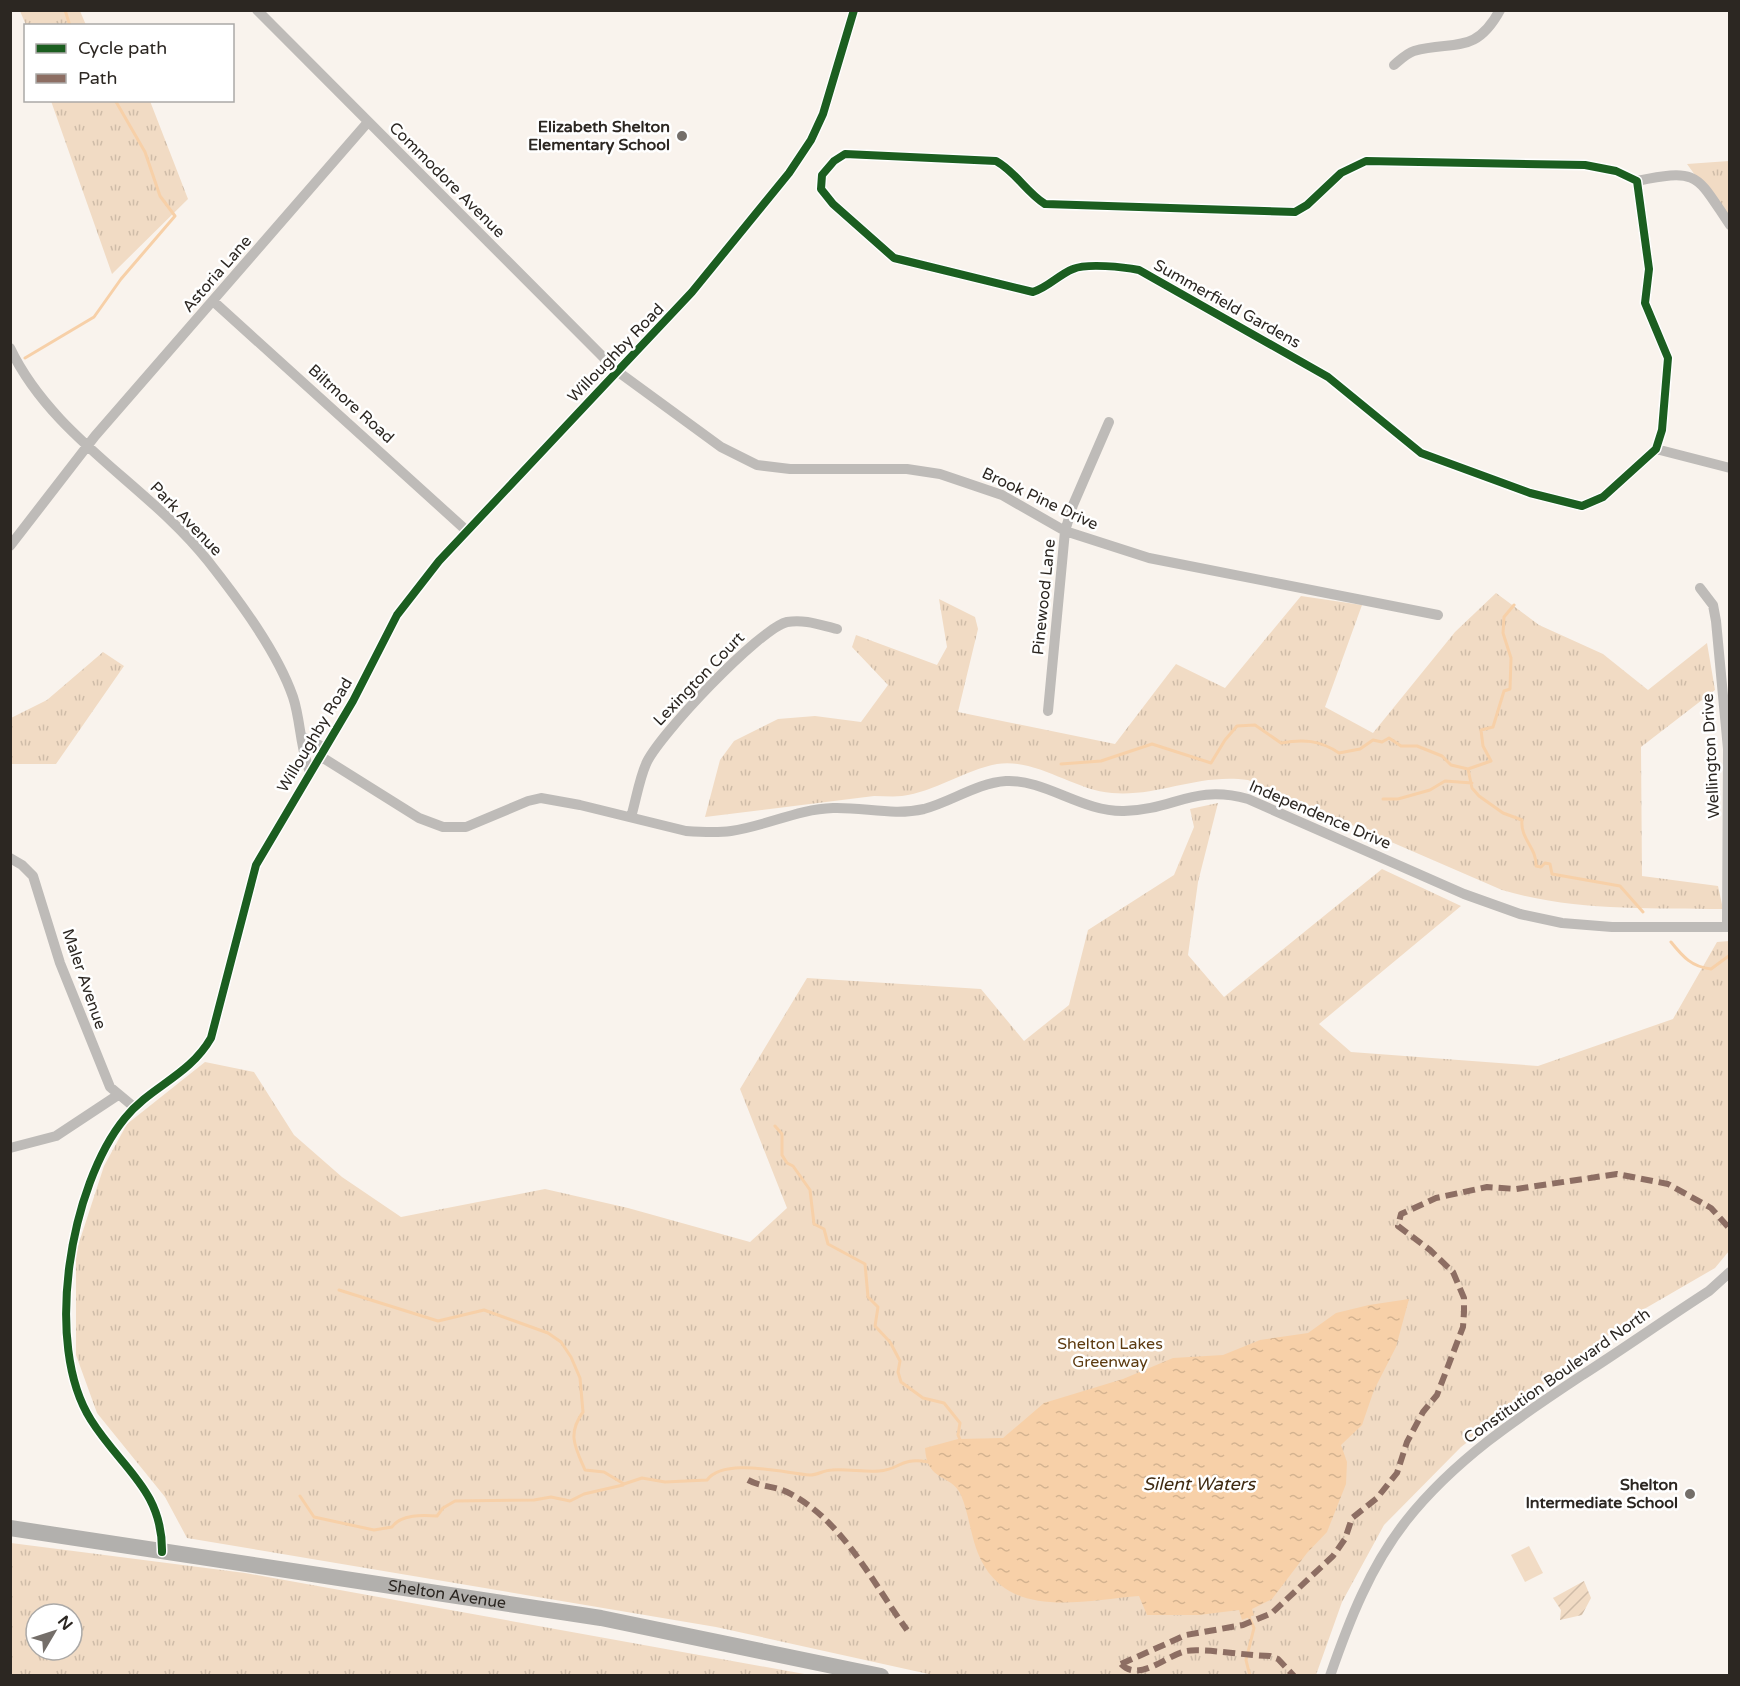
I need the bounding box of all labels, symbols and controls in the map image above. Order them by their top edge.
legend [24,24,234,102]
text: Cycle path [78,37,167,59]
text: Path [78,67,117,89]
place label: Elizabeth Shelton Elementary School [528,117,670,155]
street label: Commodore Avenue [385,118,509,242]
marker: Elizabeth Shelton Elementary School [675,129,689,143]
street label: Astoria Lane [178,231,256,317]
street label: Summerfield Gardens [1150,255,1304,353]
street label: Willoughby Road [564,299,668,407]
street label: Biltmore Road [304,360,398,448]
street label: Brook Pine Drive [979,463,1101,535]
street label: Park Avenue [146,478,226,560]
street label: Pinewood Lane [1028,538,1060,656]
street label: Lexington Court [649,628,749,730]
street label: Willoughby Road [273,674,357,796]
street label: Wellington Drive [1698,693,1724,819]
street label: Independence Drive [1246,776,1394,854]
street label: Maler Avenue [57,926,111,1032]
street label: Constitution Boulevard North [1460,1304,1654,1448]
park label: Shelton Lakes Greenway [1057,1334,1163,1372]
water label: Silent Waters [1143,1473,1256,1495]
place label: Shelton Intermediate School [1525,1475,1678,1513]
marker: Shelton Intermediate School [1683,1487,1697,1501]
street label: Shelton Avenue [386,1576,508,1613]
north arrow [24,1602,84,1662]
text: N [53,1612,77,1634]

